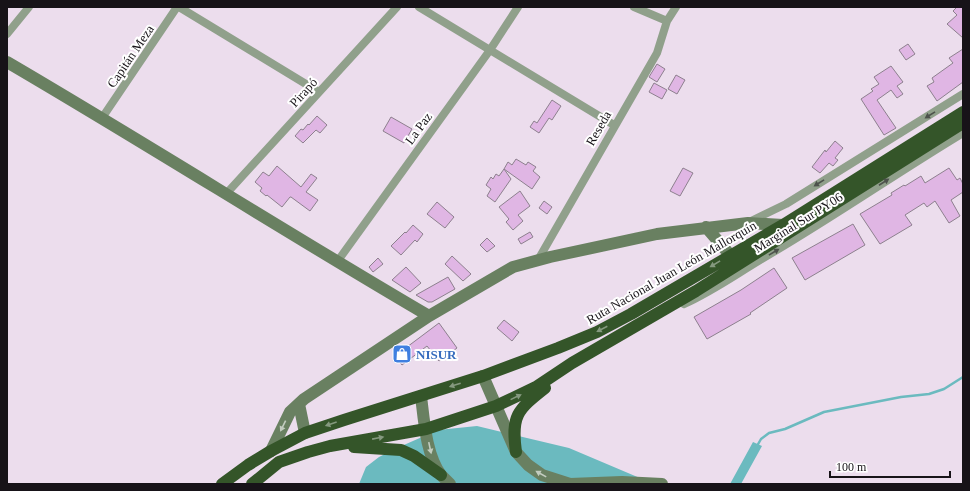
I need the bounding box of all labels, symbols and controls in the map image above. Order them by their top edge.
street label: Capitán Meza [104,22,157,91]
street label: Pirapó [286,75,320,110]
street label: Reseda [583,108,614,148]
street label: La Paz [402,109,435,147]
one-way arrow [925,111,935,119]
one-way arrow [879,178,889,186]
one-way arrow [813,180,825,187]
street label: Marginal Sur PY06 [751,189,846,256]
street label: Ruta Nacional Juan León Mallorquín [584,217,759,327]
one-way arrow [768,249,780,256]
one-way arrow [709,261,721,268]
one-way arrow [596,326,608,332]
shop icon: NISUR [391,343,413,365]
place label: NISUR [416,347,457,362]
one-way arrow [448,382,460,388]
one-way arrow [510,393,521,400]
one-way arrow [280,421,287,432]
one-way arrow [324,421,336,427]
one-way arrow [372,435,385,441]
one-way arrow [427,442,433,454]
scale bar [830,453,950,479]
text: 100 m [836,460,867,474]
one-way arrow [535,470,547,477]

